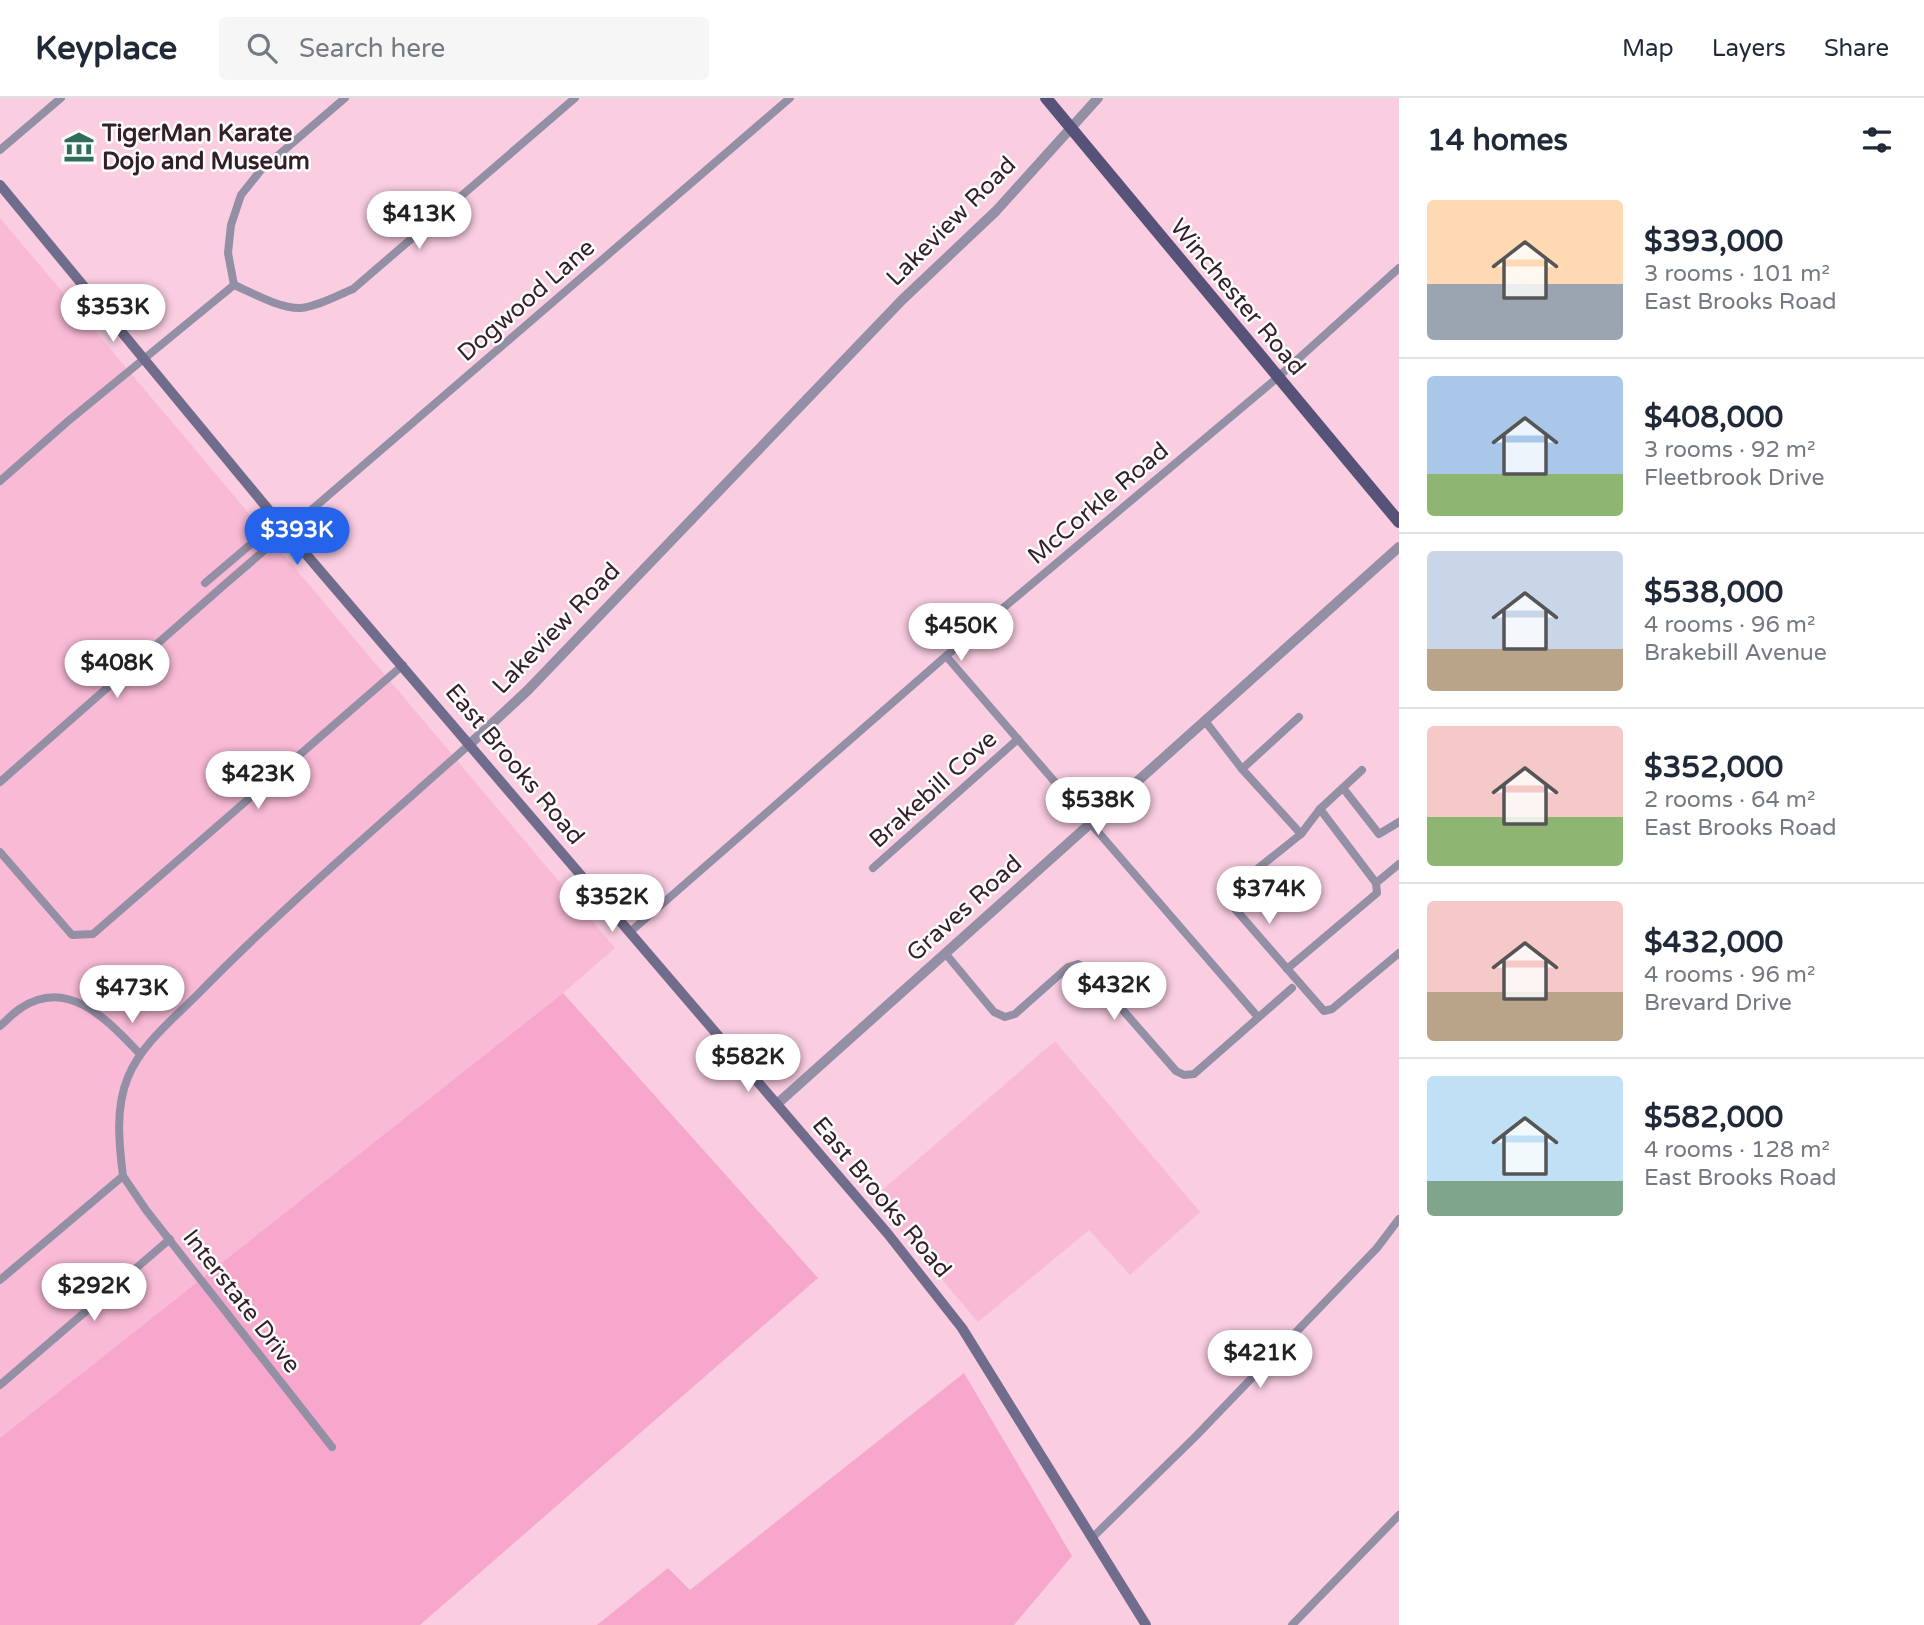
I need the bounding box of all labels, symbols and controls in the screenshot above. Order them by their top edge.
search box [219,17,709,80]
text: Keyplace [35,29,177,68]
icon: search [243,29,281,67]
text: Search here [299,33,445,64]
text: Map [1622,34,1674,63]
text: Layers [1712,34,1786,63]
text: Share [1824,34,1889,63]
place label: TigerMan Karate Dojo and Museum [101,119,310,176]
icon: filters [1858,121,1896,159]
text: 14 homes [1427,122,1568,159]
museum icon: TigerMan Karate Dojo and Museum [62,130,96,164]
street label: Lakeview Road [881,151,1022,292]
pin: $413K [370,192,468,251]
text: $413K [383,200,455,228]
street label: Winchester Road [1164,213,1312,381]
text: $393,000 [1644,223,1783,260]
icon: home [1483,228,1567,312]
street label: Dogwood Lane [452,233,601,368]
text: 3 rooms · 101 m² [1644,260,1830,288]
pin: $353K [64,285,162,344]
text: East Brooks Road [1644,288,1837,316]
text: $353K [77,293,149,321]
text: $408,000 [1644,399,1783,436]
icon: home [1483,404,1567,488]
street label: McCorkle Road [1022,436,1175,571]
text: 3 rooms · 92 m² [1644,436,1815,464]
text: Fleetbrook Drive [1644,464,1824,492]
pin: $393K [248,508,346,567]
text: $393K [261,516,333,544]
street label: Lakeview Road [486,557,626,700]
text: $538,000 [1644,574,1783,611]
icon: home [1483,579,1567,663]
pin: $450K [912,603,1010,663]
text: 4 rooms · 96 m² [1644,611,1815,639]
text: $450K [925,612,997,640]
text: Brakebill Avenue [1644,639,1827,667]
pin: $408K [68,640,166,700]
text: $408K [81,649,153,677]
street label: East Brooks Road [439,678,590,851]
street label: Brakebill Cove [864,724,1003,854]
text: $352,000 [1644,749,1783,786]
pin: $423K [209,752,307,811]
icon: home [1483,754,1567,838]
text: $423K [222,760,294,788]
pin: $538K [1049,778,1147,837]
text: $538K [1062,786,1134,814]
text: 2 rooms · 64 m² [1644,786,1815,814]
text: East Brooks Road [1644,814,1837,842]
street label: Graves Road [901,849,1028,968]
pin: $374K [1220,866,1318,926]
pin: $352K [563,874,661,934]
text: $374K [1233,875,1305,903]
text: $352K [576,883,648,911]
text: $432,000 [1644,924,1783,961]
icon: home [1483,929,1567,1013]
text: 4 rooms · 96 m² [1644,961,1815,989]
pin: $432K [1065,962,1163,1022]
pin: $473K [83,965,181,1025]
text: $432K [1078,971,1150,999]
text: $473K [96,974,168,1002]
text: Brevard Drive [1644,989,1792,1017]
pin: $582K [699,1034,797,1094]
text: $582K [712,1043,784,1071]
text: $582,000 [1644,1099,1783,1136]
icon: home [1483,1104,1567,1188]
street label: East Brooks Road [806,1111,957,1284]
text: 4 rooms · 128 m² [1644,1136,1830,1164]
text: East Brooks Road [1644,1164,1837,1192]
street label: Interstate Drive [176,1224,307,1379]
pin: $292K [45,1264,143,1323]
text: $292K [58,1272,130,1300]
pin: $421K [1211,1330,1309,1390]
text: $421K [1224,1339,1296,1367]

